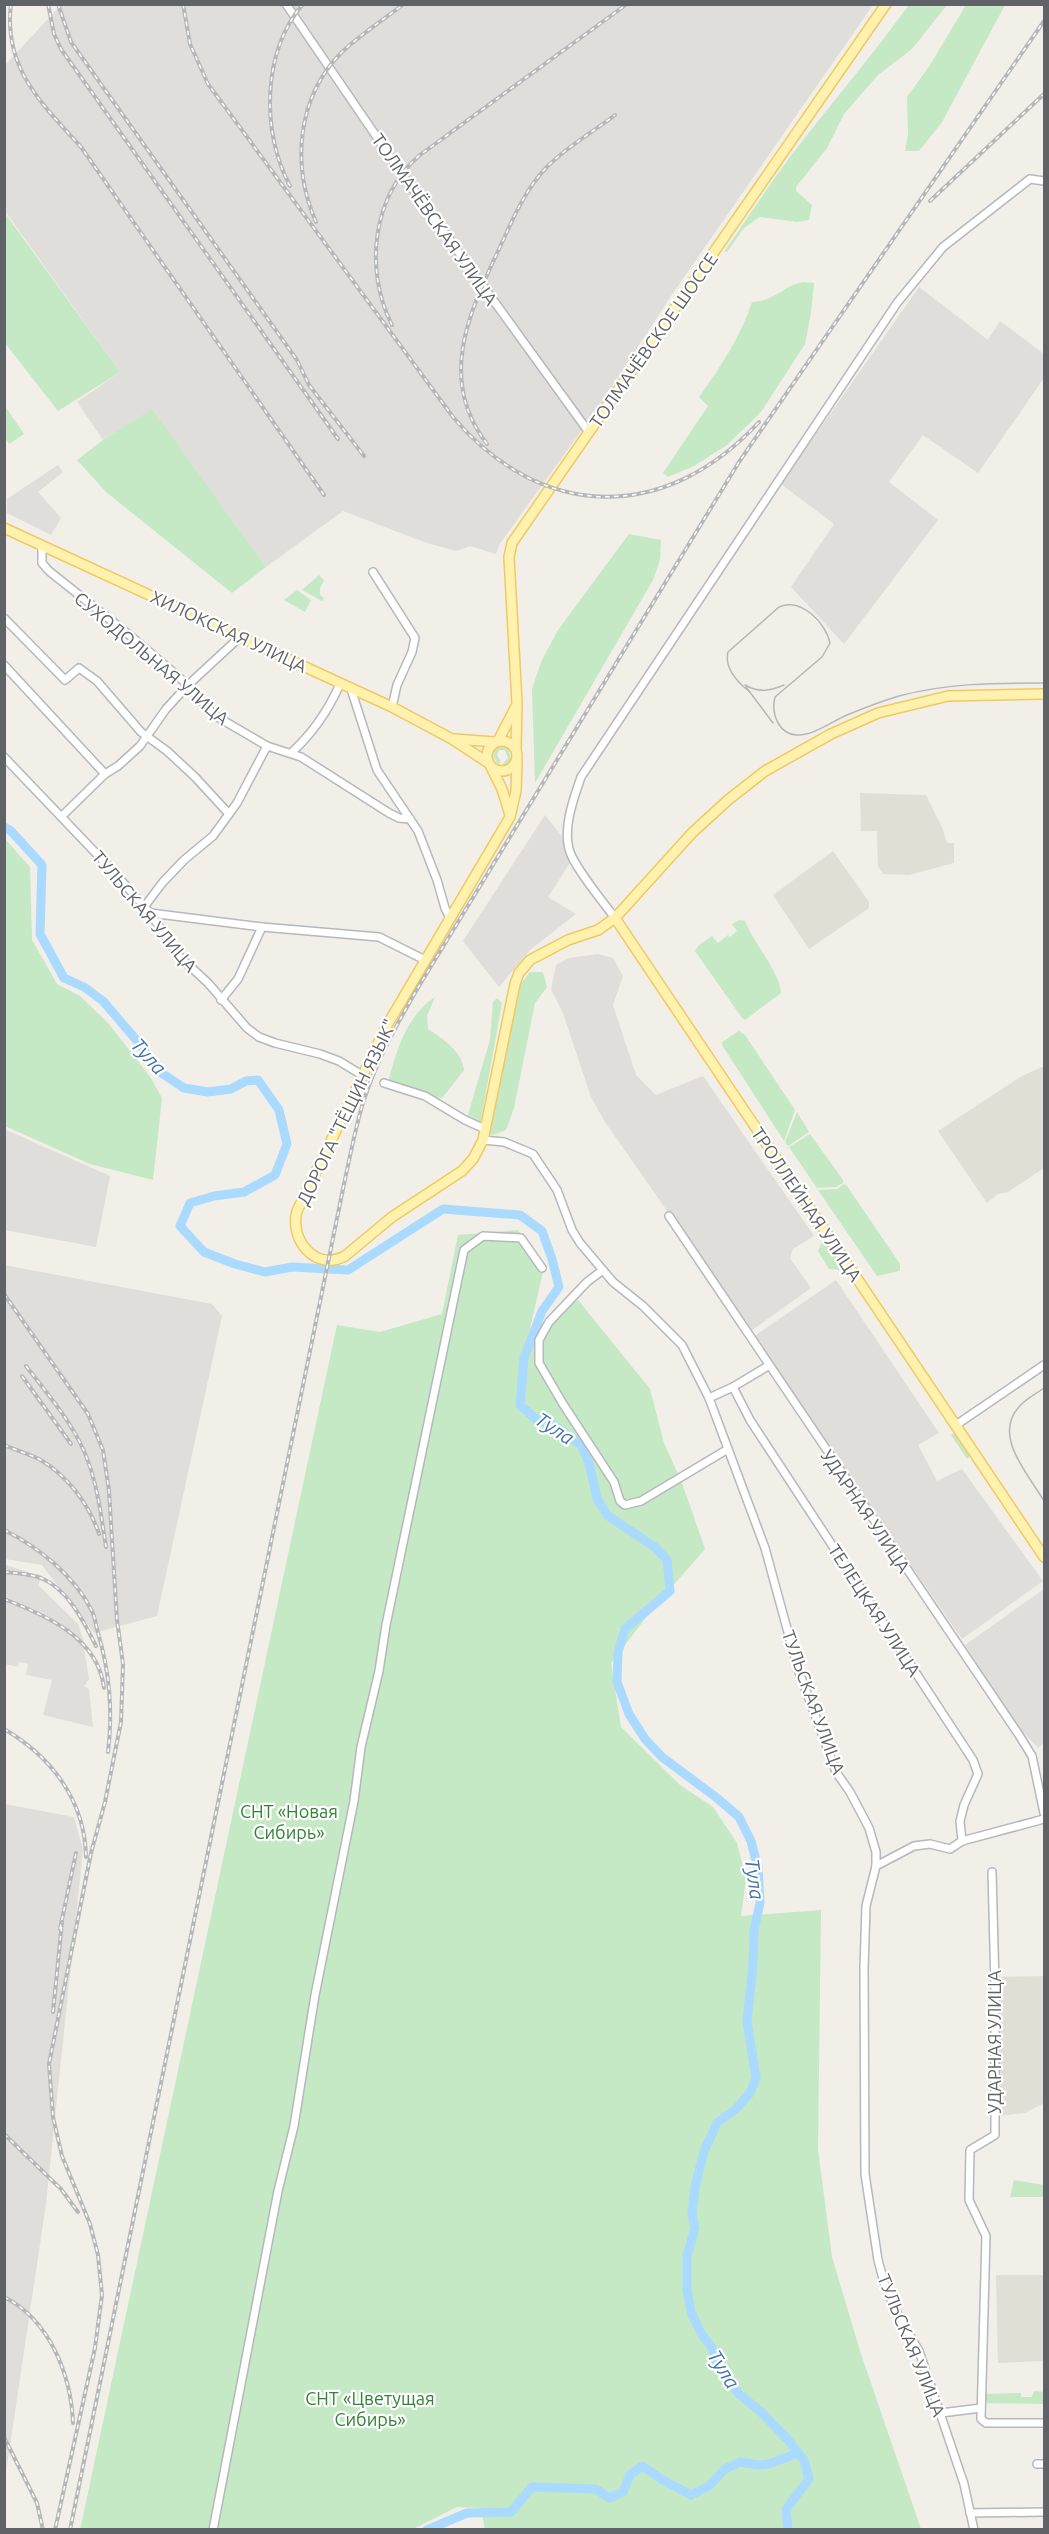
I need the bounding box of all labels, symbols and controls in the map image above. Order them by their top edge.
street label: ТОЛМАЧЁВСКАЯ УЛИЦА [368,130,502,309]
street label: ТОЛМАЧЁВСКОЕ ШОССЕ [585,249,721,431]
street label: ХИЛОКСКАЯ УЛИЦА [148,586,311,676]
street label: СУХОДОЛЬНАЯ УЛИЦА [71,588,233,729]
street label: ТУЛЬСКАЯ УЛИЦА [88,846,202,976]
street label: ДОРОГА "ТЁЩИН ЯЗЫК" [292,1016,400,1208]
water label: Тула [127,1033,171,1079]
street label: ТРОЛЛЕЙНАЯ УЛИЦА [748,1123,866,1285]
water label: Тула [531,1407,579,1449]
street label: УДАРНАЯ УЛИЦА [817,1446,915,1576]
street label: ТЕЛЕЦКАЯ УЛИЦА [825,1540,925,1680]
street label: ТУЛЬСКАЯ УЛИЦА [779,1627,850,1777]
park label: СНТ «Новая Сибирь» [240,1801,338,1842]
water label: Тула [741,1857,769,1901]
street label: УДАРНАЯ УЛИЦА [984,1970,1004,2114]
street label: ТУЛЬСКАЯ УЛИЦА [874,2271,950,2420]
water label: Тула [703,2345,745,2393]
park label: СНТ «Цветущая Сибирь» [305,2388,435,2429]

